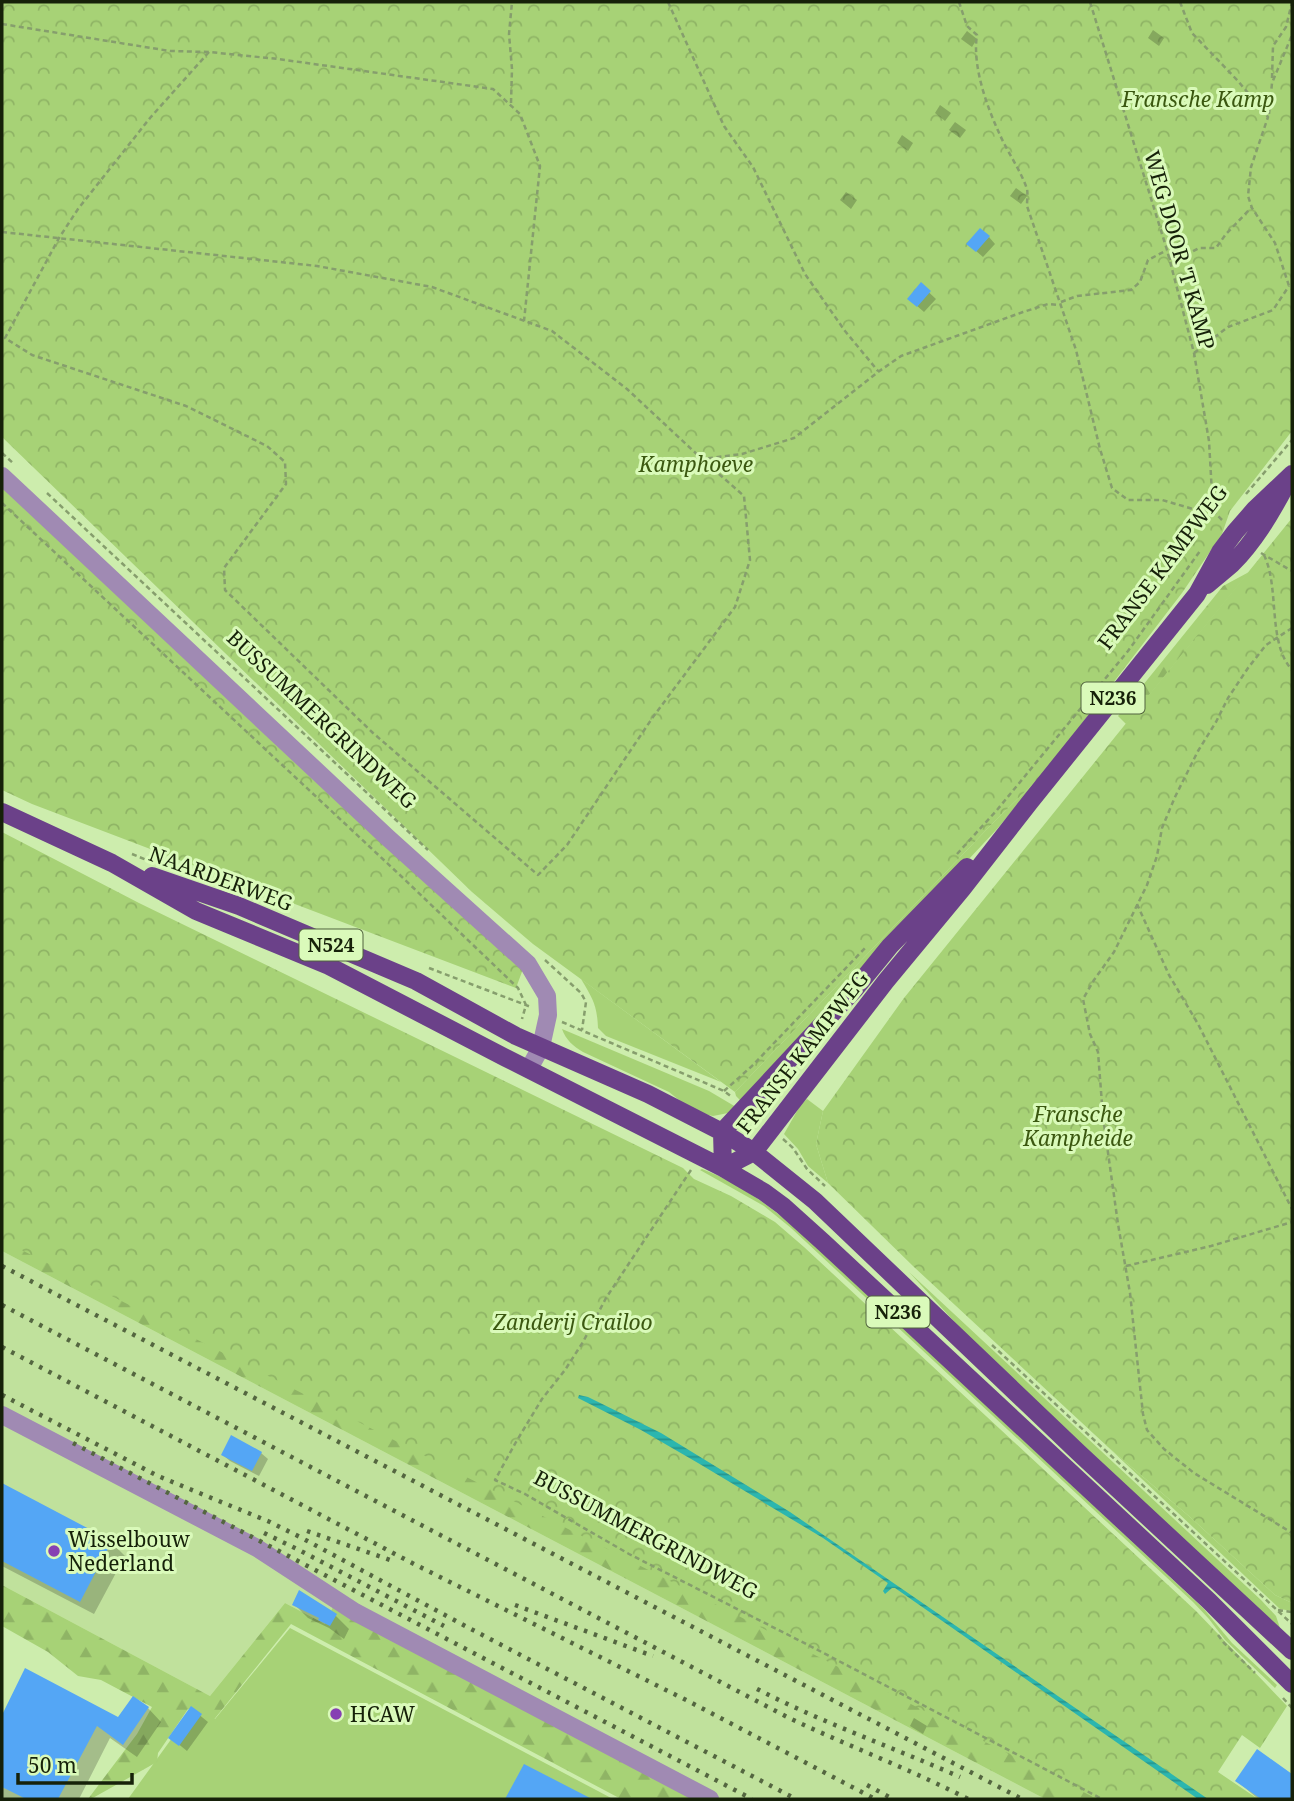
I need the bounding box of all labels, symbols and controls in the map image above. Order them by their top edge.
park label: Fransche Kamp [1121,85,1274,113]
street label: WEG DOOR 'T KAMP [1138,147,1222,353]
park label: Kamphoeve [638,450,753,478]
street label: FRANSE KAMPWEG [1091,479,1233,655]
street label: BUSSUMMERGRINDWEG [221,624,423,814]
road number: N236 [1082,682,1144,713]
street label: NAARDERWEG [145,839,297,917]
road number: N524 [300,930,362,960]
street label: FRANSE KAMPWEG [730,965,874,1139]
park label: Fransche Kampheide [1022,1100,1133,1152]
road number: N236 [866,1296,930,1328]
park label: Zanderij Crailoo [492,1308,653,1336]
street label: BUSSUMMERGRINDWEG [529,1463,763,1605]
place label: Wisselbouw Nederland [68,1525,191,1577]
marker: Wisselbouw Nederland [46,1543,62,1559]
place label: HCAW [350,1700,415,1728]
marker: HCAW [328,1706,344,1722]
scale bar [18,1742,131,1786]
text: 50 m [28,1751,77,1779]

